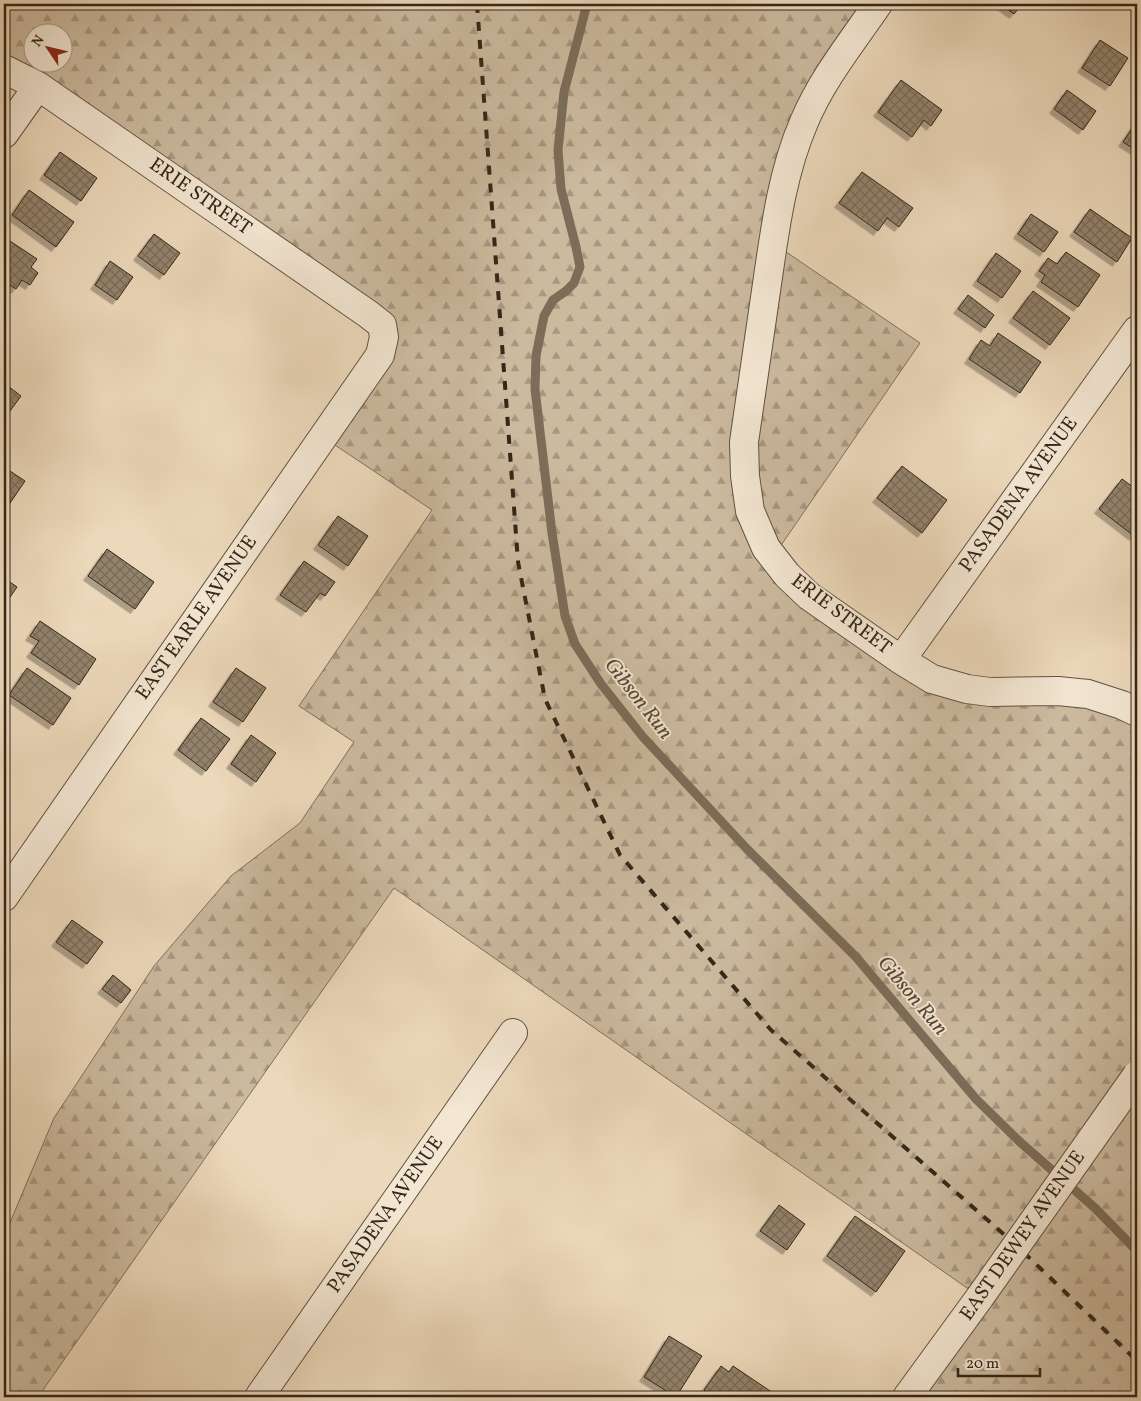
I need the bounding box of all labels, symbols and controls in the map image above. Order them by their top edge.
north arrow [22,22,72,72]
text: N [28,32,49,51]
street label: ERIE STREET [143,151,257,243]
street label: PASADENA AVENUE [953,411,1085,579]
street label: EAST EARLE AVENUE [130,530,264,706]
street label: ERIE STREET [785,568,897,662]
water label: Gibson Run [597,652,679,746]
water label: Gibson Run [870,950,954,1042]
street label: PASADENA AVENUE [321,1131,451,1299]
street label: EAST DEWEY AVENUE [954,1145,1092,1327]
scale bar [958,1346,1041,1378]
text: 20 m [966,1354,999,1375]

